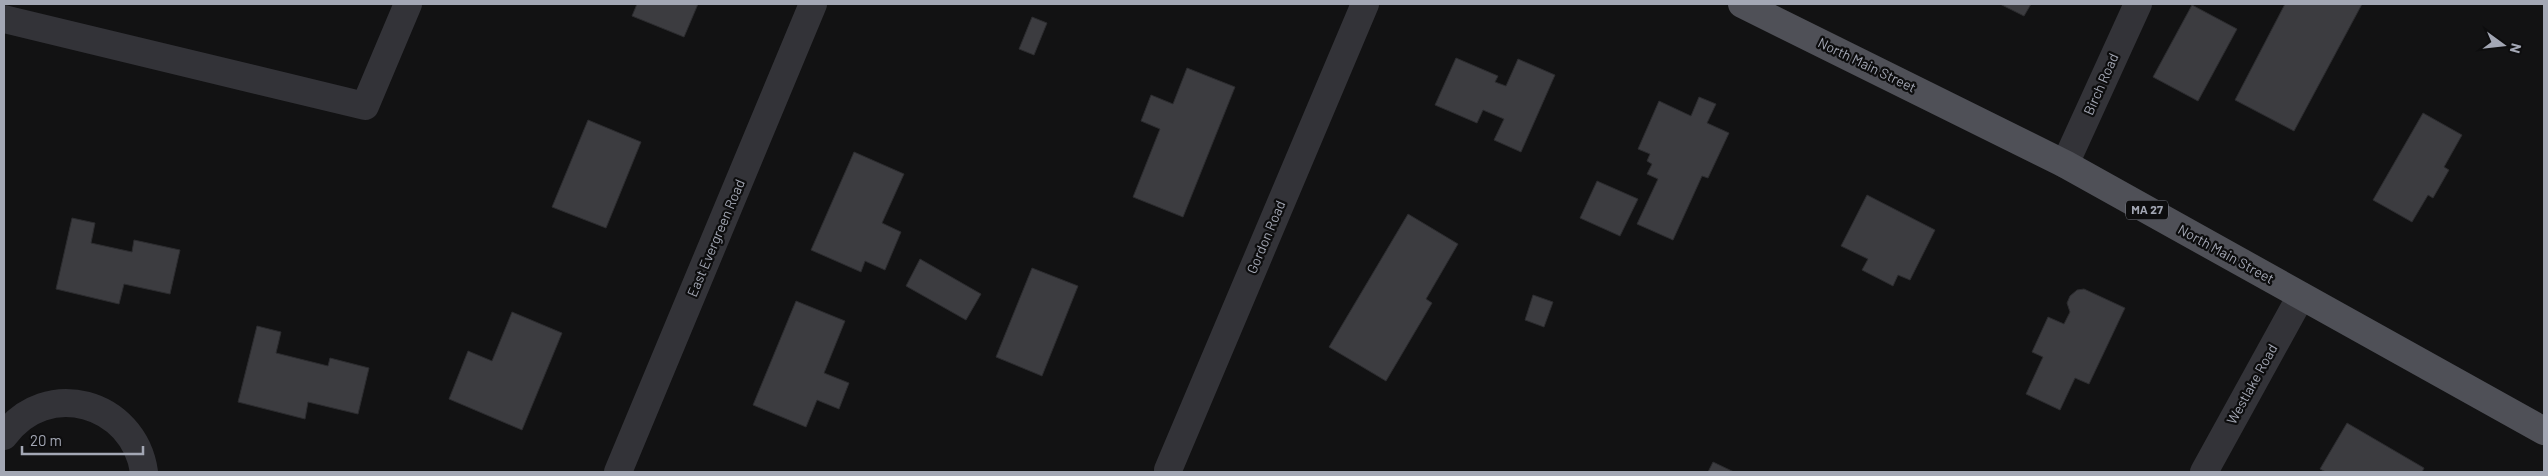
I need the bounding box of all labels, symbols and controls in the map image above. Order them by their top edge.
north arrow [2478,20,2528,70]
street label: North Main Street [1815,33,1919,96]
text: N [2507,42,2525,55]
street label: Birch Road [2079,50,2122,117]
street label: East Evergreen Road [683,176,748,299]
street label: Gordon Road [1243,198,1289,276]
road number: MA 27 [2126,200,2168,220]
street label: North Main Street [2175,220,2277,287]
street label: Westlake Road [2223,341,2281,427]
scale bar [22,424,144,456]
text: 20 m [30,431,62,449]

